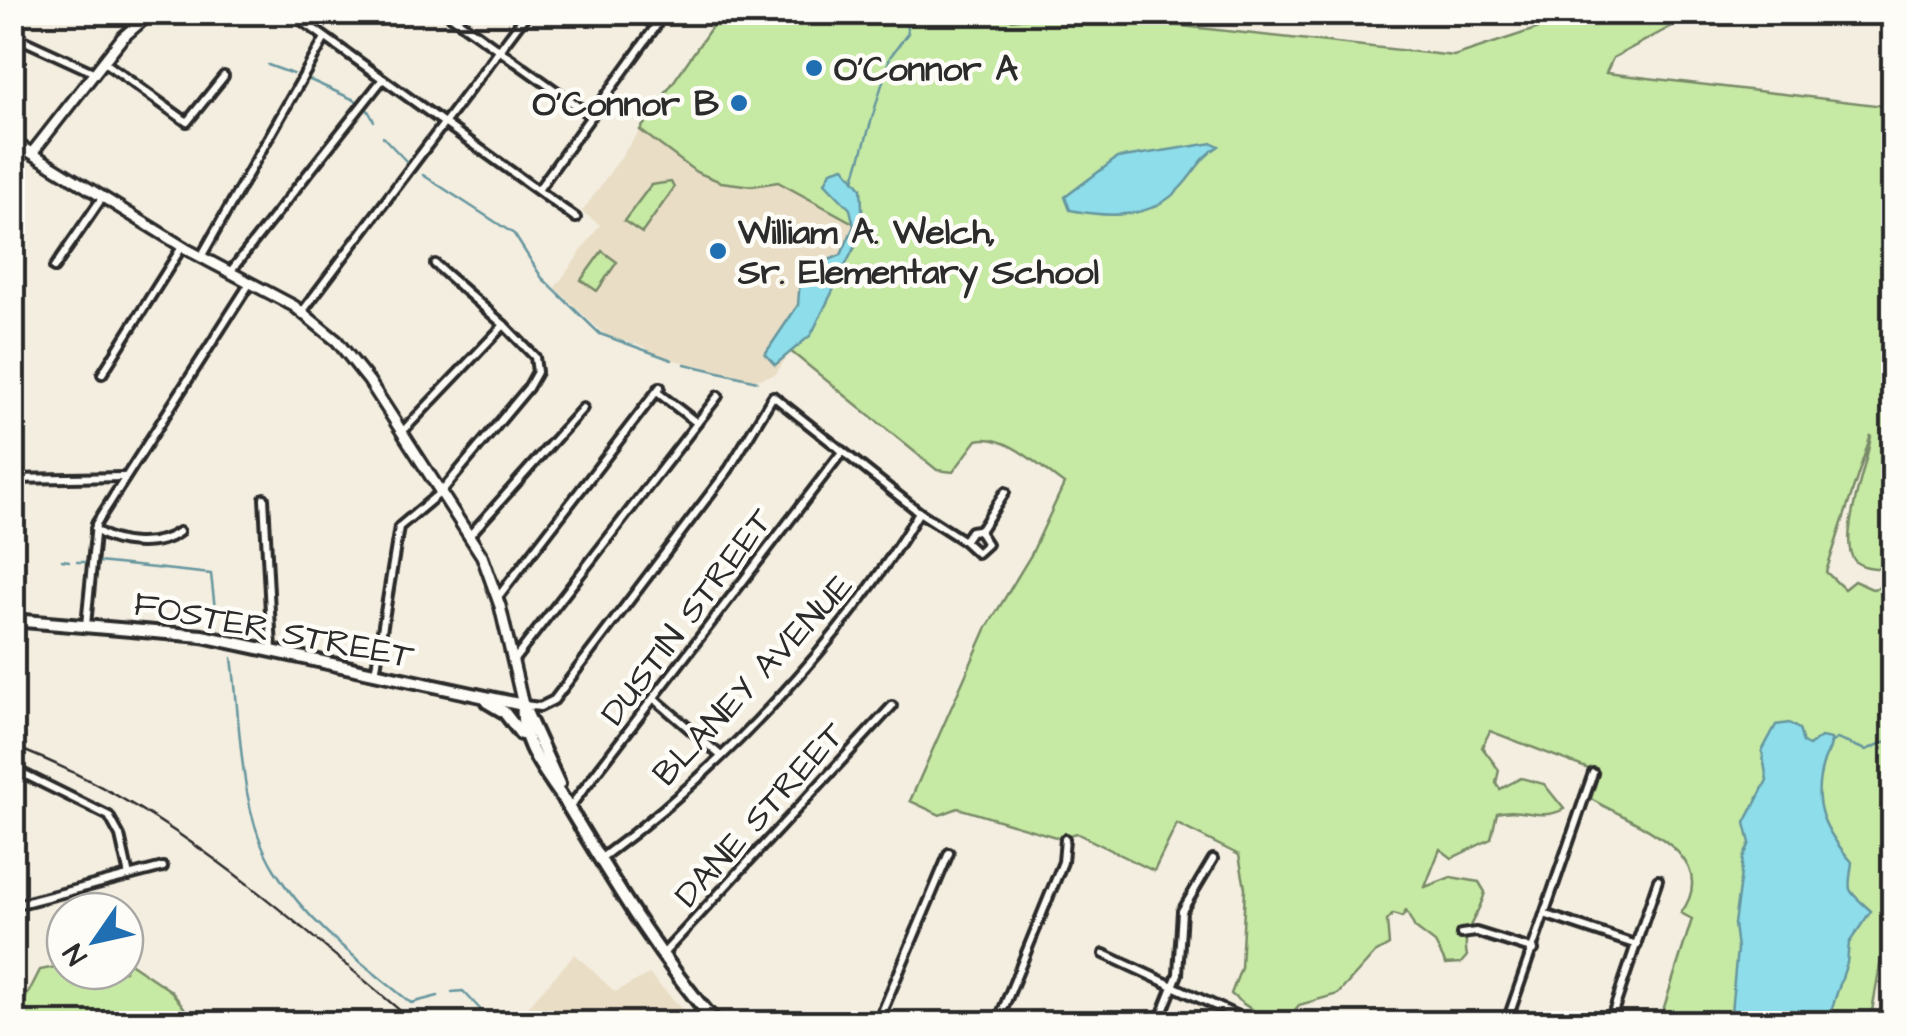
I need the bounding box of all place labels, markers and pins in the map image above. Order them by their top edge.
place label: O'Connor A [834,45,1019,94]
marker: O'Connor A [803,57,825,79]
place label: O'Connor B [533,80,719,129]
marker: O'Connor B [728,92,750,114]
place label: William A. Welch, Sr. Elementary School [737,208,1099,299]
marker: William A. Welch, Sr. Elementary School [707,240,729,262]

